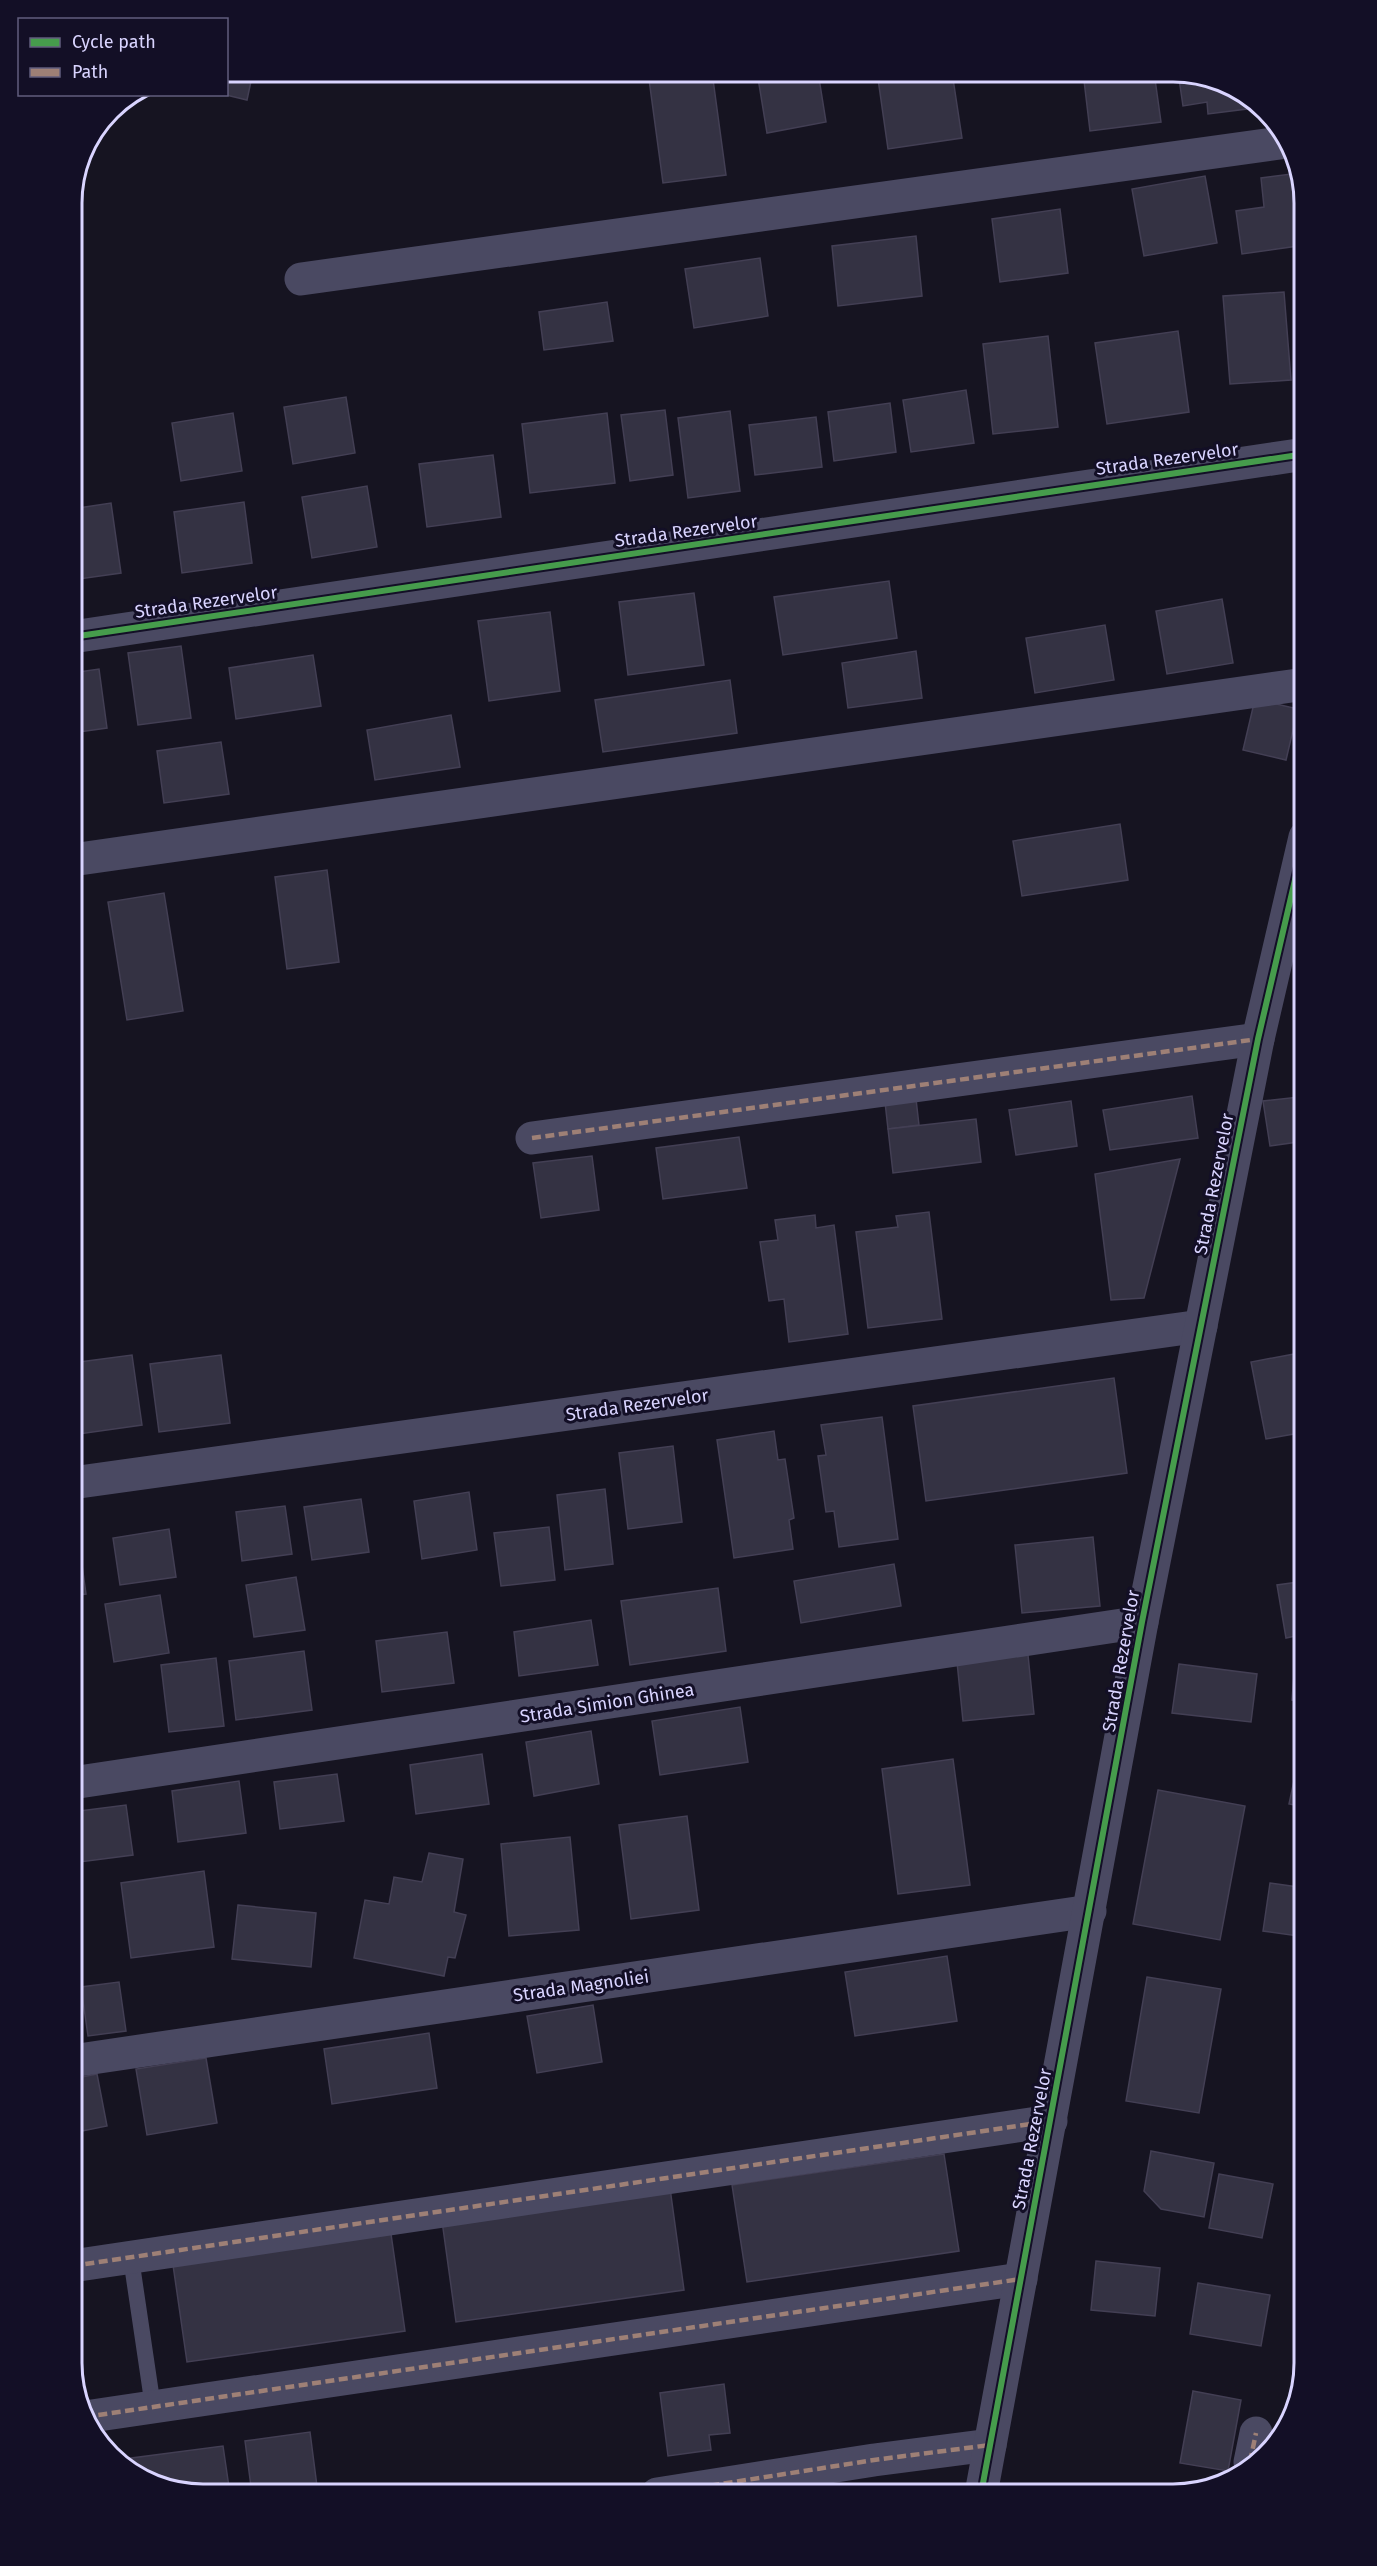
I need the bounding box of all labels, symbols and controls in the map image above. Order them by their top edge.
legend [18,18,228,96]
text: Cycle path [72,31,156,53]
text: Path [72,61,108,83]
street label: Strada Rezervelor [1094,438,1240,480]
street label: Strada Rezervelor [613,510,759,552]
street label: Strada Rezervelor [133,581,279,623]
street label: Strada Rezervelor [1189,1111,1239,1257]
street label: Strada Rezervelor [564,1384,710,1426]
street label: Strada Rezervelor [1098,1588,1144,1734]
street label: Strada Simion Ghinea [518,1678,696,1728]
street label: Strada Magnoliei [512,1966,650,2006]
street label: Strada Rezervelor [1007,2066,1057,2212]

